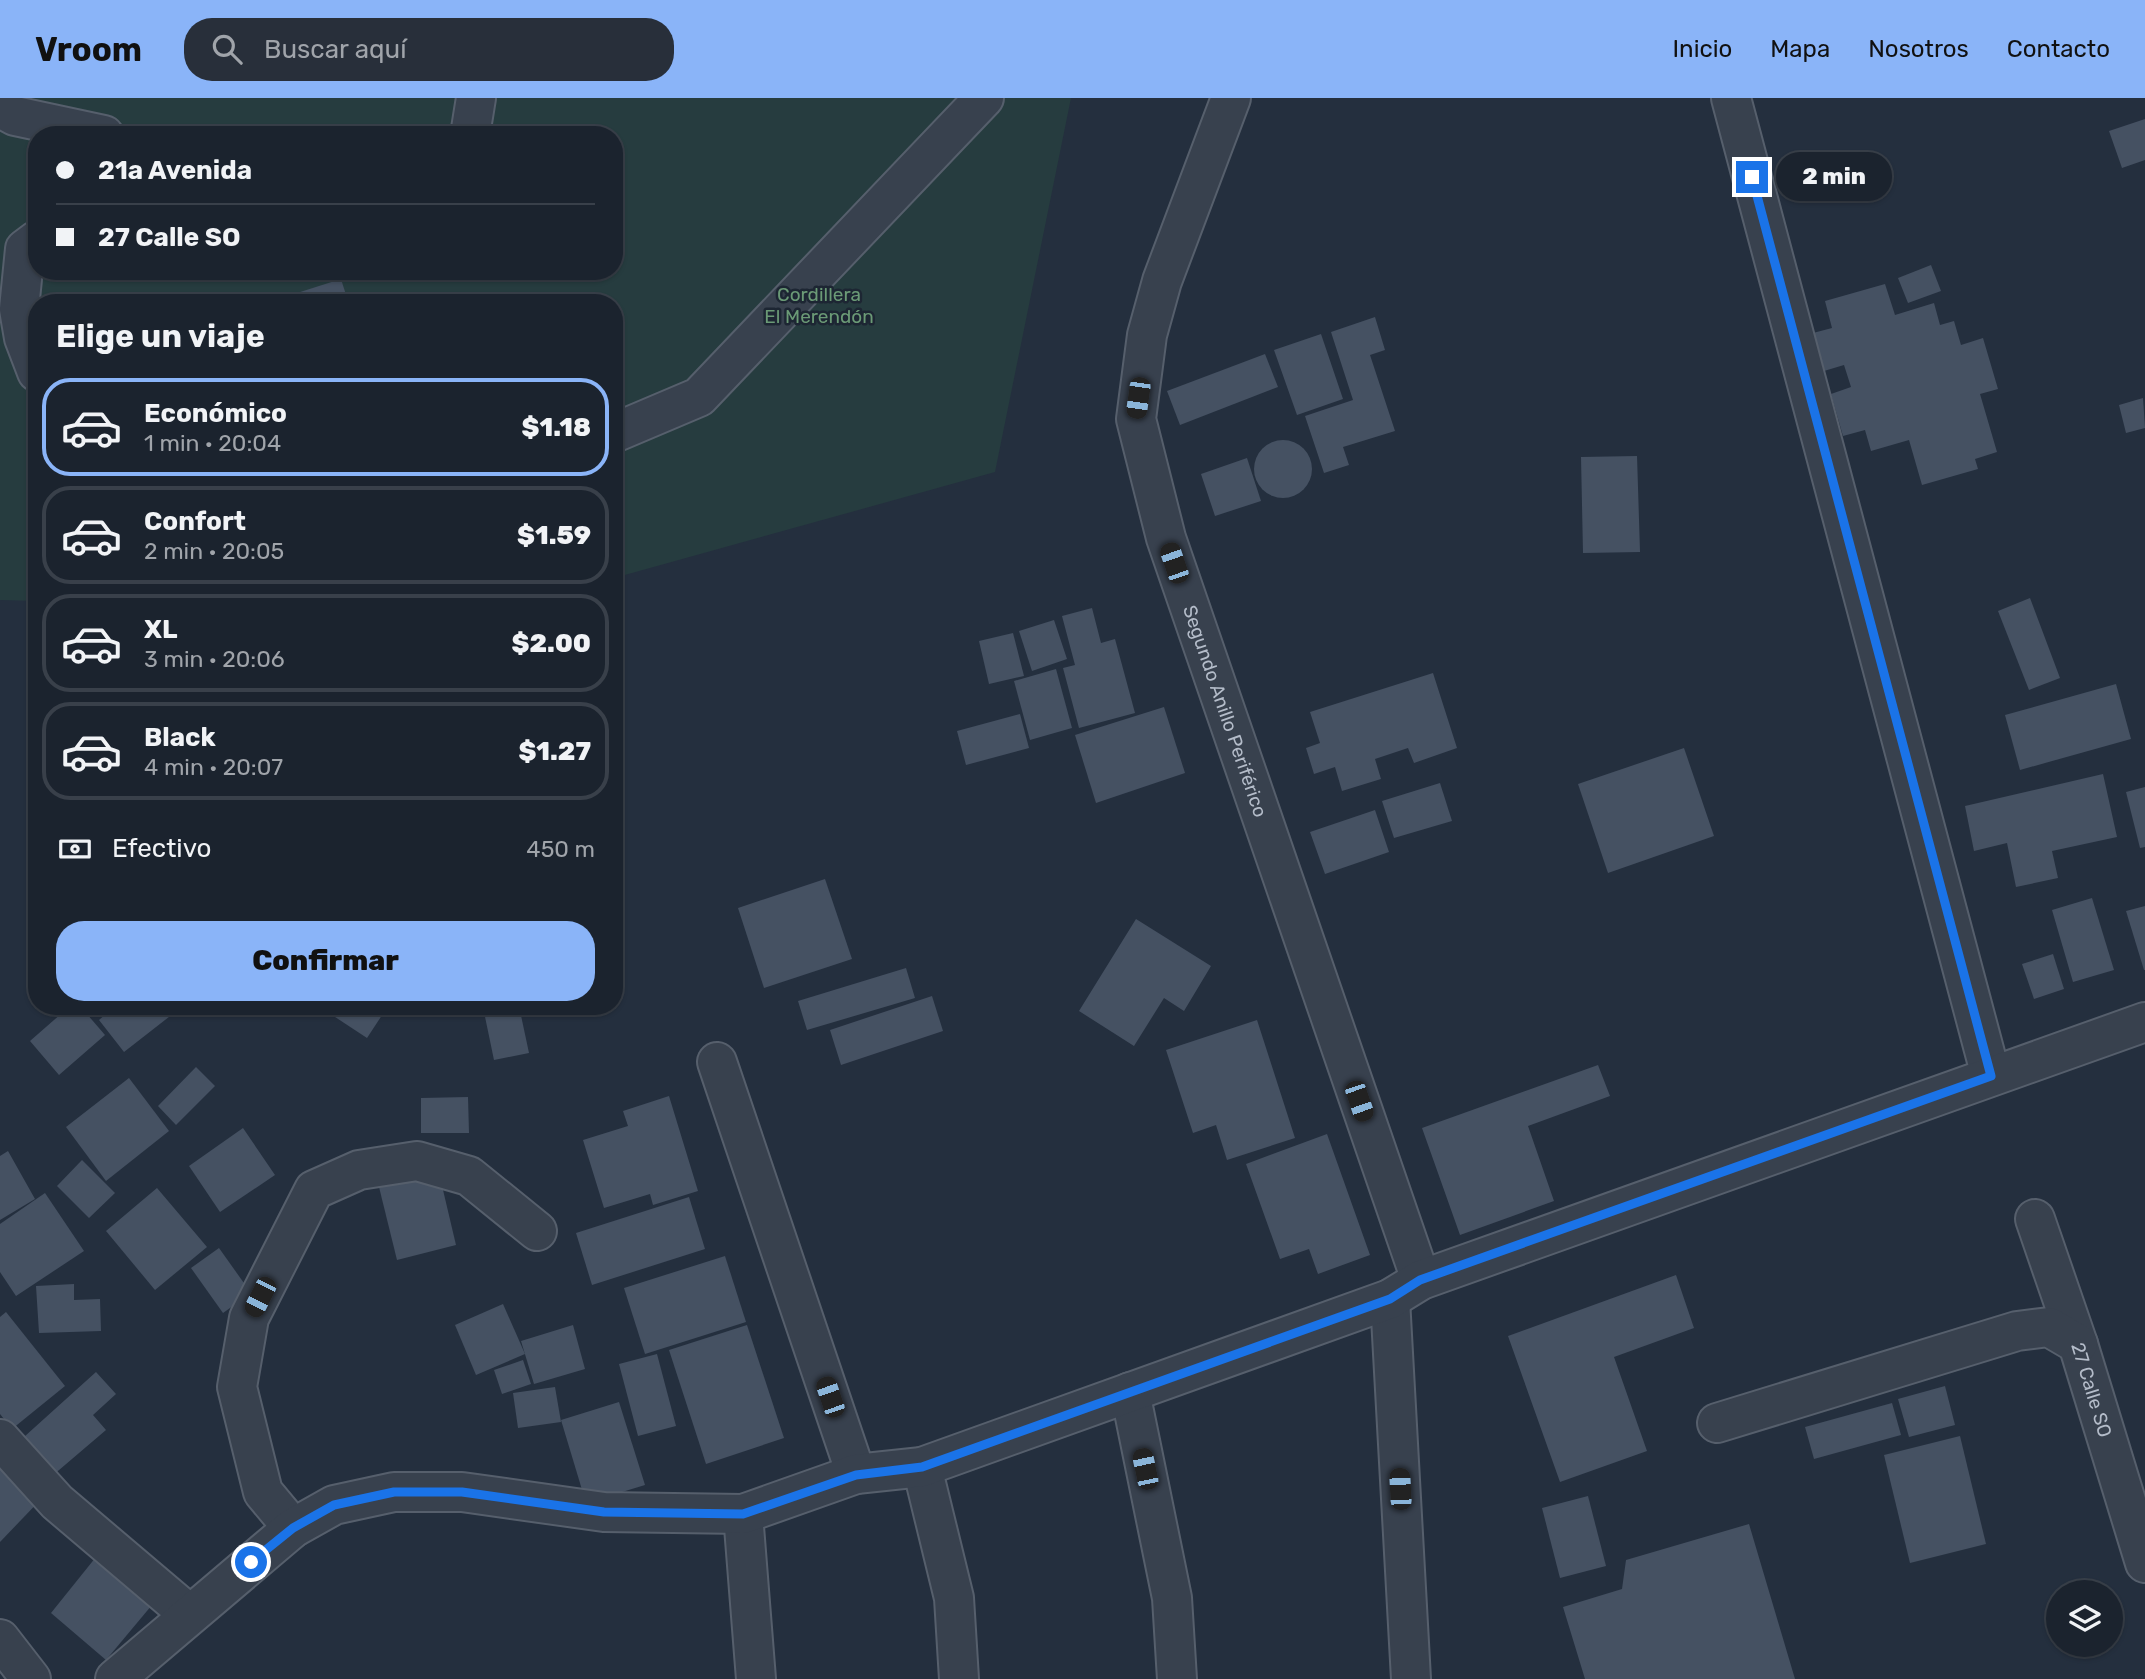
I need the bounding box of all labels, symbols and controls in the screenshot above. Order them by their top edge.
search box [184,18,674,81]
text: Vroom [35,30,142,69]
icon: search [208,30,246,68]
text: Buscar aquí [264,34,407,65]
text: Inicio [1673,35,1732,63]
text: Mapa [1770,35,1830,63]
text: Nosotros [1868,35,1969,63]
text: Contacto [2007,35,2110,63]
callout: 2 min [1776,153,1892,202]
text: 21a Avenida [98,155,252,186]
route end [1736,161,1768,193]
text: 2 min [1802,162,1866,190]
text: 27 Calle SO [98,222,241,253]
park label: Cordillera El Merendón [764,283,874,328]
text: Elige un viaje [56,317,265,355]
car [1125,376,1152,420]
icon: car [60,396,123,459]
text: Económico [144,398,287,429]
text: $1.18 [522,412,591,443]
text: 1 min · 20:04 [144,429,281,457]
icon: car [60,504,123,567]
text: Confort [144,506,246,537]
text: $1.59 [517,520,591,551]
text: 2 min · 20:05 [144,537,284,565]
car [1158,540,1191,586]
street label: Segundo Anillo Periférico [1178,602,1272,820]
icon: car [60,612,123,675]
text: XL [144,614,177,645]
text: $2.00 [511,628,591,659]
text: 3 min · 20:06 [144,645,285,673]
icon: car [60,720,123,783]
text: Black [144,722,216,753]
text: $1.27 [518,736,591,767]
text: 4 min · 20:07 [144,753,283,781]
icon: cash [56,830,94,868]
text: Efectivo [112,833,211,864]
text: 450 m [526,835,595,863]
button: Confirmar [56,921,595,1001]
car [1343,1078,1376,1124]
car [242,1274,279,1320]
street label: 27 Calle SO [2067,1340,2117,1440]
car [814,1374,847,1420]
car [1131,1446,1160,1492]
car [1389,1467,1412,1511]
route start [235,1546,267,1578]
map controls [2046,1580,2123,1657]
button: layers [2046,1580,2123,1657]

